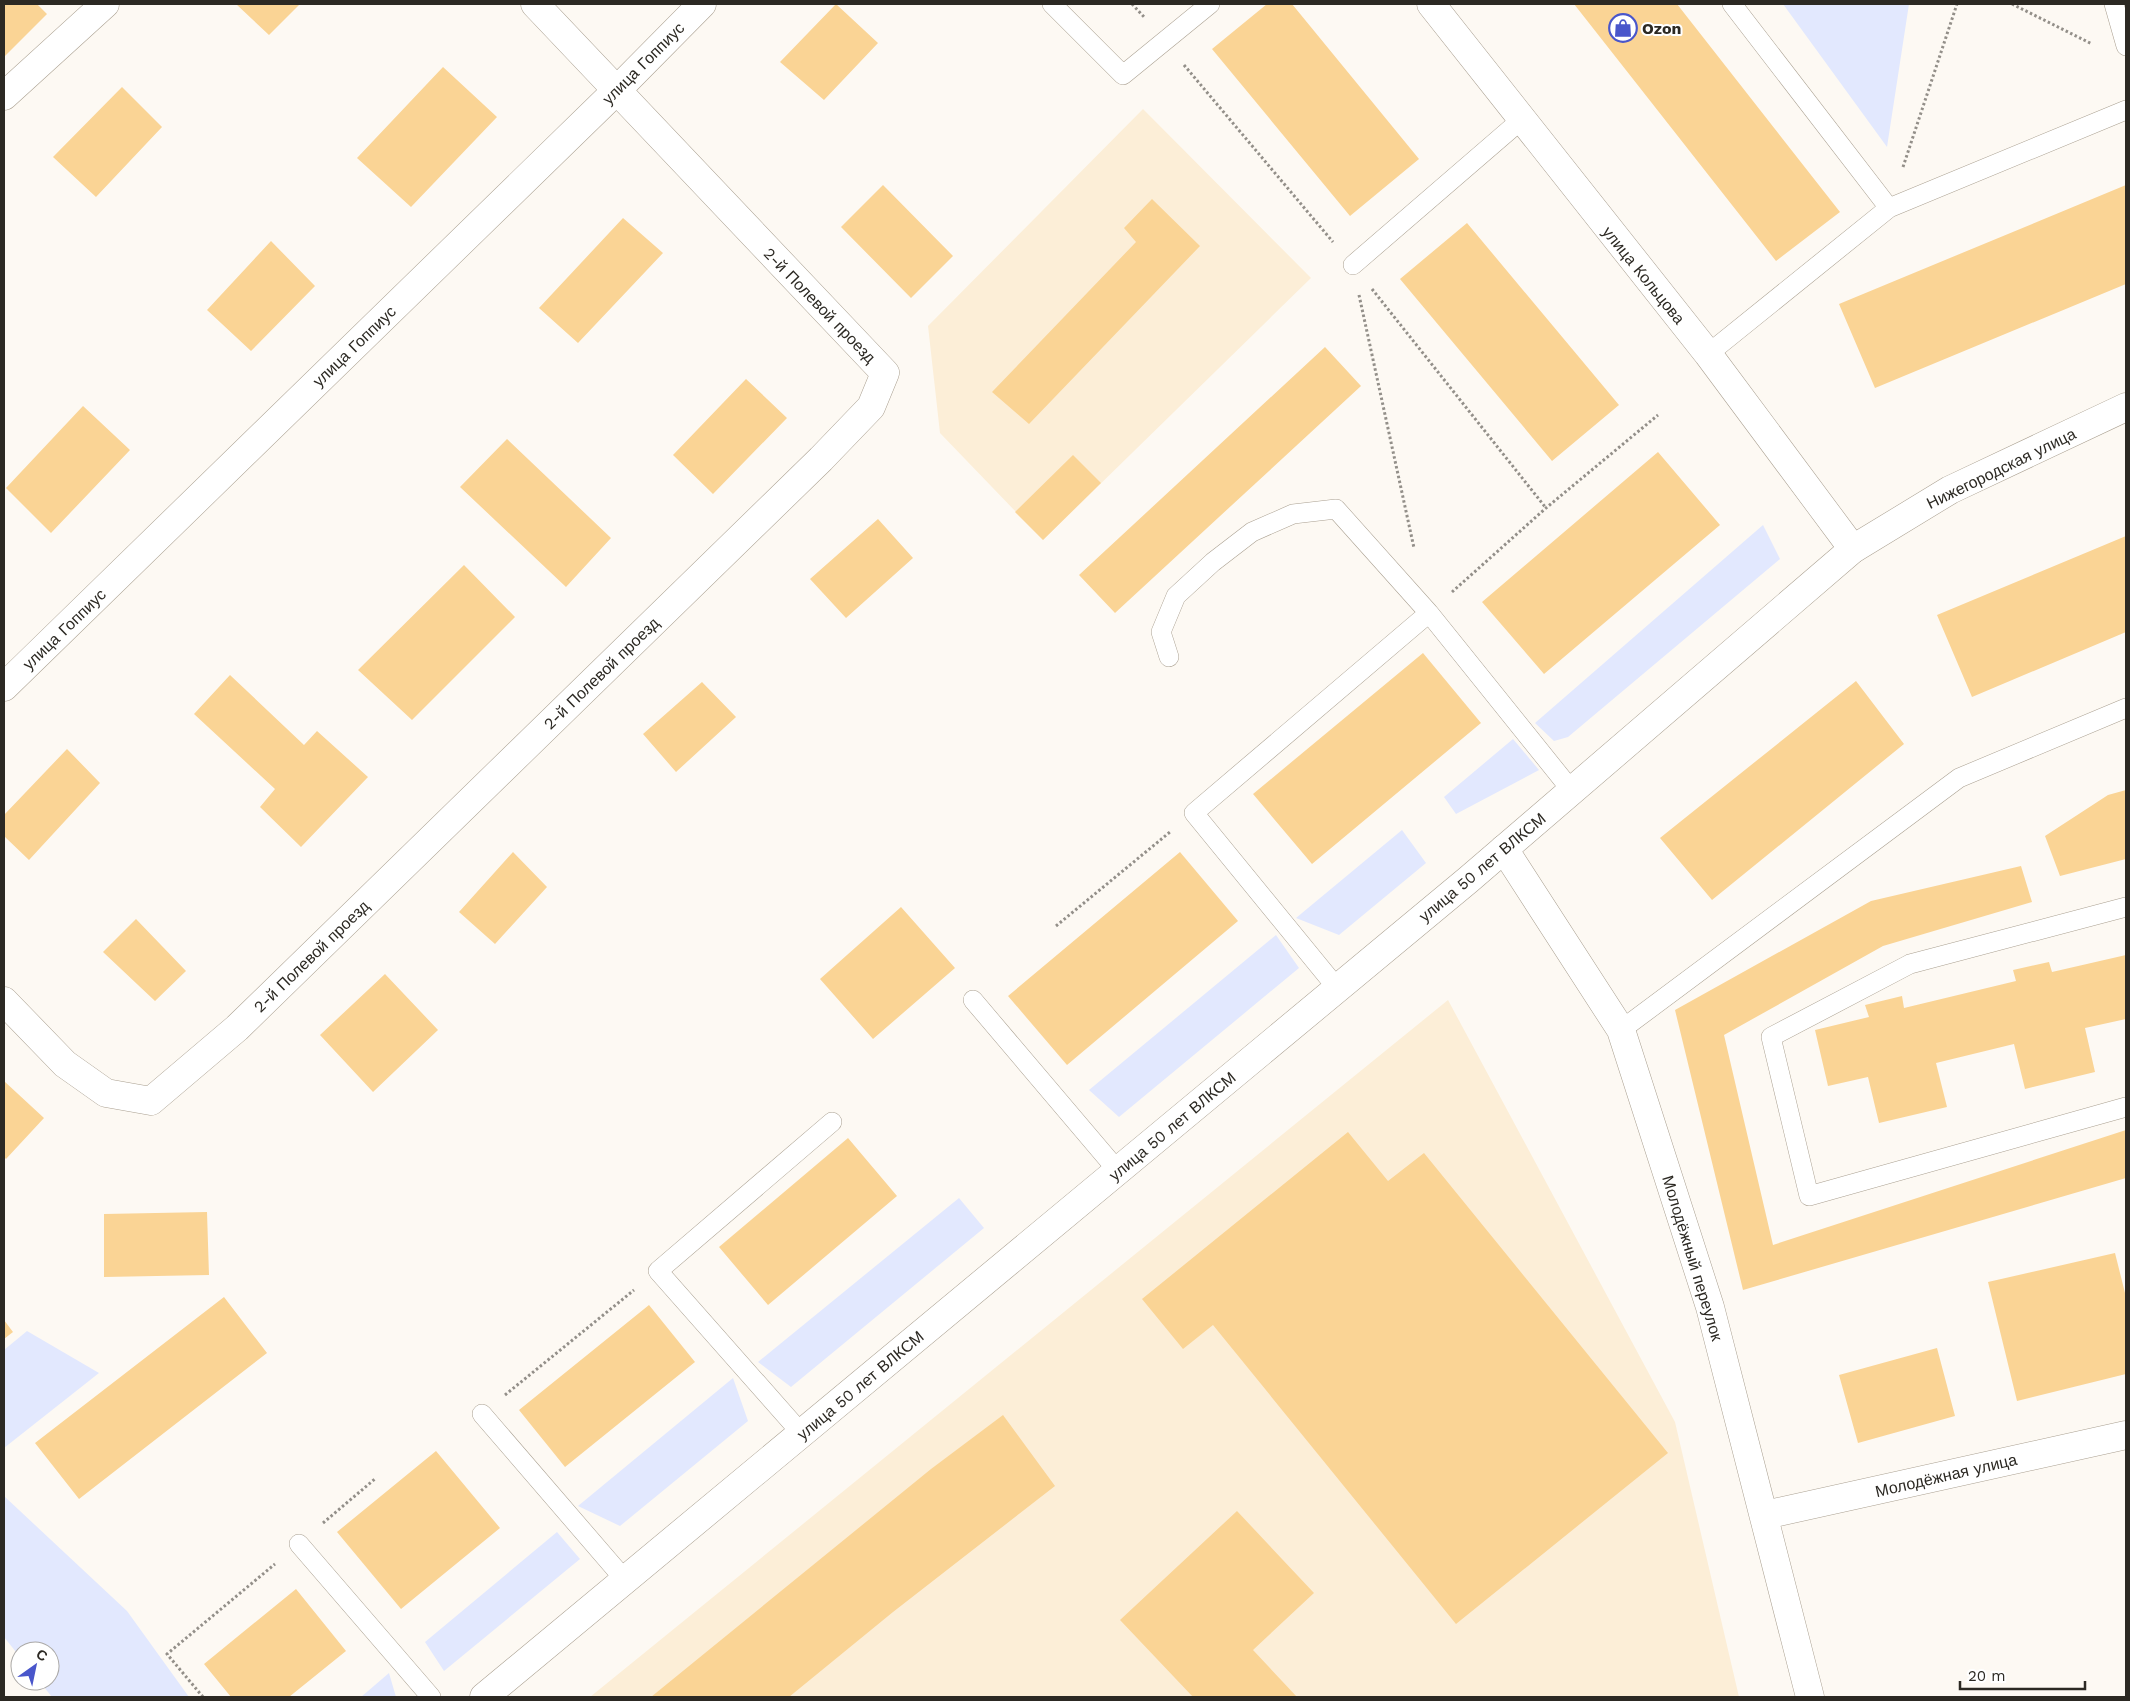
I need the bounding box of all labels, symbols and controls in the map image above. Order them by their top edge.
shop icon: Ozon [1608,13,1638,43]
street label: улица Гоппиус [598,18,688,108]
place label: Ozon [1642,19,1681,38]
street label: улица Кольцова [1598,223,1689,328]
street label: 2-й Полевой проезд [760,244,880,367]
street label: улица Гоппиус [309,302,400,391]
street label: Нижегородская улица [1924,424,2079,513]
street label: улица Гоппиус [19,585,110,674]
street label: 2-й Полевой проезд [540,613,663,733]
street label: улица 50 лет ВЛКСМ [1415,809,1550,926]
street label: 2-й Полевой проезд [250,896,373,1016]
street label: улица 50 лет ВЛКСМ [1105,1068,1240,1185]
street label: Молодёжный переулок [1658,1173,1727,1344]
street label: улица 50 лет ВЛКСМ [793,1327,928,1444]
street label: Молодёжная улица [1873,1450,2019,1501]
north arrow [10,1641,60,1691]
text: С [33,1646,51,1665]
scale bar [1960,1658,2085,1690]
text: 20 m [1968,1667,2006,1685]

